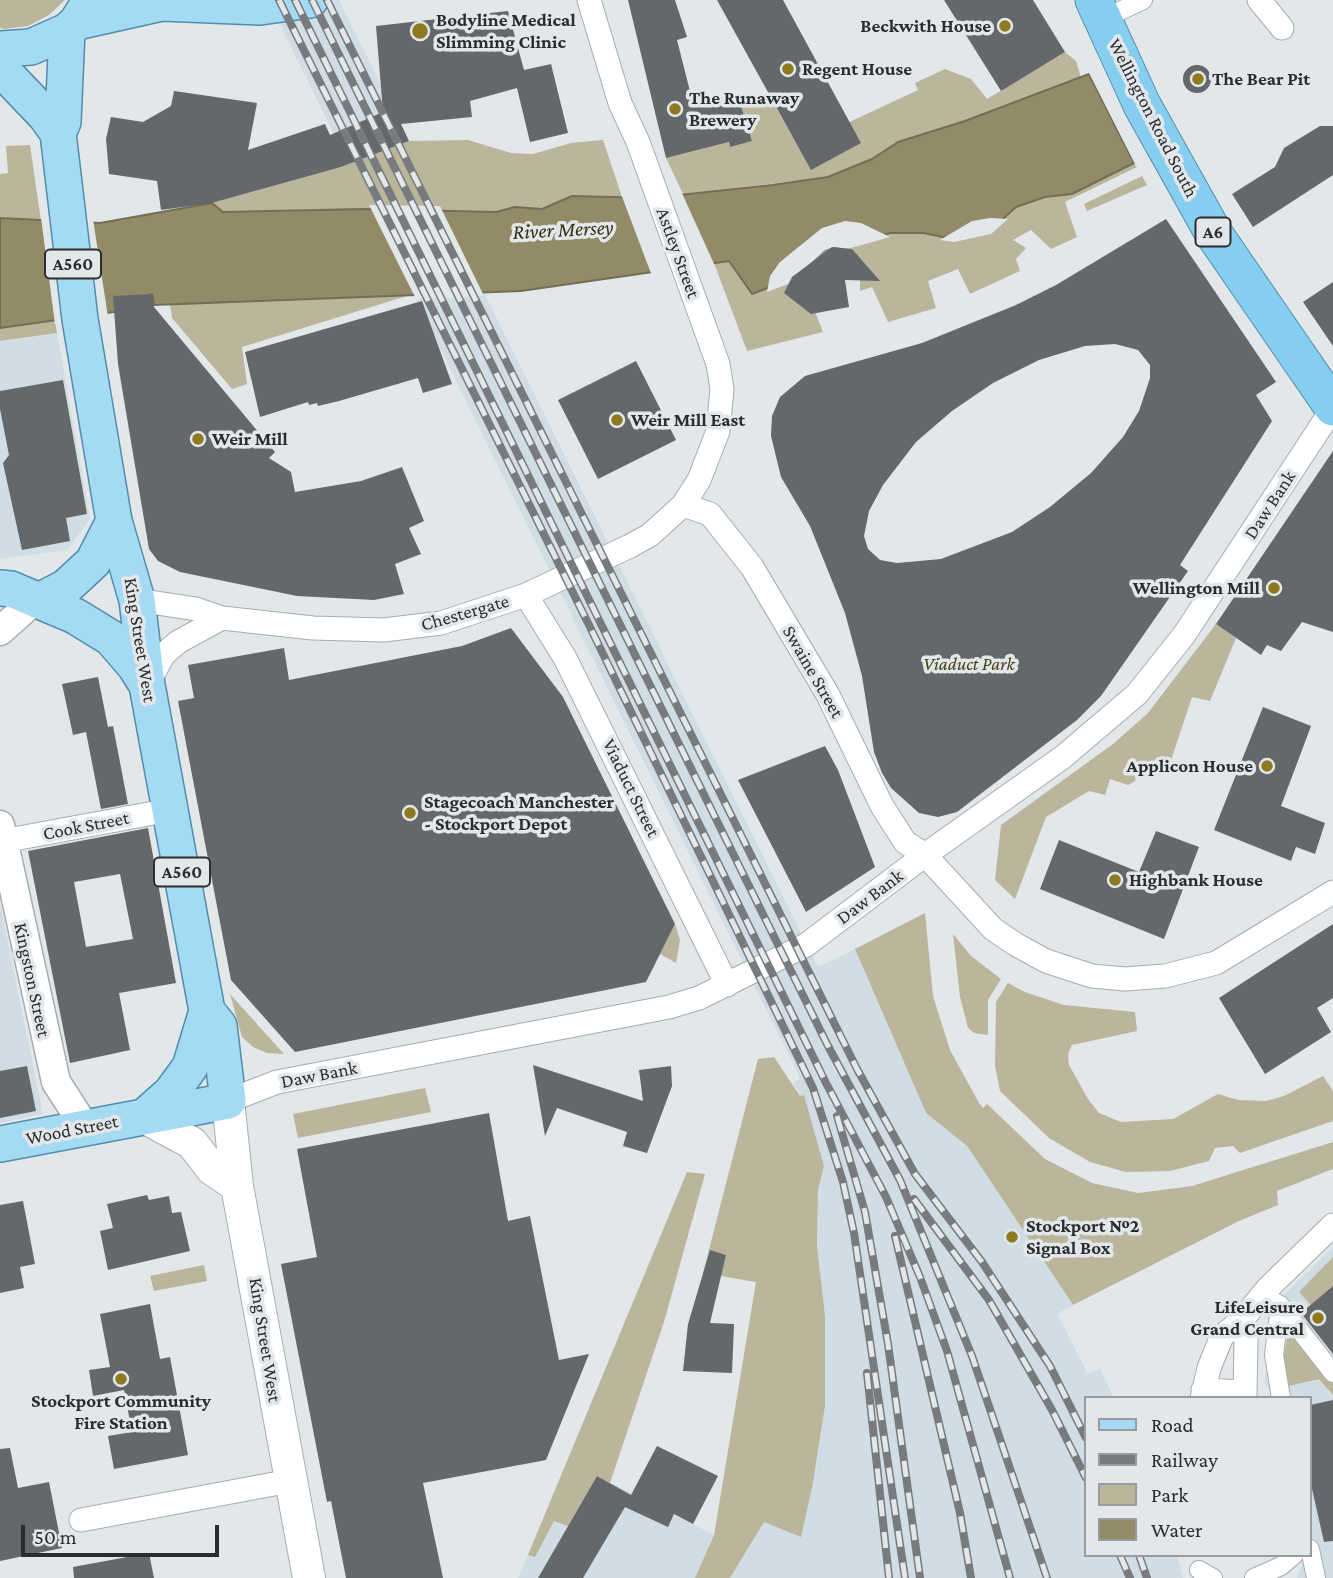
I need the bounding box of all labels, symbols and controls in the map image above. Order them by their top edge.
place label: Bodyline Medical Slimming Clinic [436,9,576,53]
place label: Beckwith House [860,15,991,37]
marker: Beckwith House [997,18,1013,34]
marker: Bodyline Medical Slimming Clinic [410,21,430,41]
street label: Wellington Road South [1103,35,1203,201]
place label: Regent House [802,58,912,80]
marker: Regent House [780,61,796,77]
place label: The Bear Pit [1212,68,1310,90]
marker: The Bear Pit [1190,71,1206,87]
place label: The Runaway Brewery [689,87,799,131]
marker: The Runaway Brewery [667,101,683,117]
street label: Astley Street [651,205,705,301]
water label: River Mersey [512,215,614,245]
road number: A6 [1196,218,1230,246]
road number: A560 [45,250,101,278]
place label: Weir Mill East [631,409,745,431]
marker: Weir Mill East [609,412,625,428]
place label: Weir Mill [212,428,288,450]
marker: Weir Mill [190,431,206,447]
street label: Daw Bank [1239,466,1301,544]
street label: King Street West [119,576,161,704]
place label: Wellington Mill [1133,577,1260,599]
marker: Wellington Mill [1266,580,1282,596]
street label: Chestergate [418,590,512,636]
street label: Swaine Street [777,622,849,722]
park label: Viaduct Park [923,653,1015,675]
street label: Viaduct Street [597,735,665,841]
place label: Applicon House [1127,755,1253,777]
marker: Applicon House [1259,758,1275,774]
place label: Stagecoach Manchester - Stockport Depot [424,791,614,835]
marker: Stagecoach Manchester - Stockport Depot [402,805,418,821]
street label: Cook Street [41,806,131,846]
road number: A560 [154,858,210,886]
street label: Daw Bank [832,865,908,929]
place label: Highbank House [1129,869,1263,891]
marker: Highbank House [1107,872,1123,888]
street label: Kingston Street [9,921,55,1039]
street label: Daw Bank [279,1056,359,1094]
street label: Wood Street [24,1110,120,1150]
place label: Stockport №2 Signal Box [1026,1215,1139,1259]
marker: Stockport №2 Signal Box [1004,1229,1020,1245]
street label: King Street West [244,1276,286,1404]
place label: LifeLeisure Grand Central [1190,1296,1304,1340]
marker: LifeLeisure Grand Central [1310,1310,1326,1326]
marker: Stockport Community Fire Station [113,1371,129,1387]
place label: Stockport Community Fire Station [31,1390,211,1434]
legend [1084,1396,1312,1557]
text: Road [1151,1413,1194,1437]
text: Railway [1151,1448,1218,1472]
text: Park [1151,1483,1188,1507]
scale bar [24,1512,222,1556]
text: Water [1151,1518,1203,1542]
text: 50 m [34,1525,77,1549]

